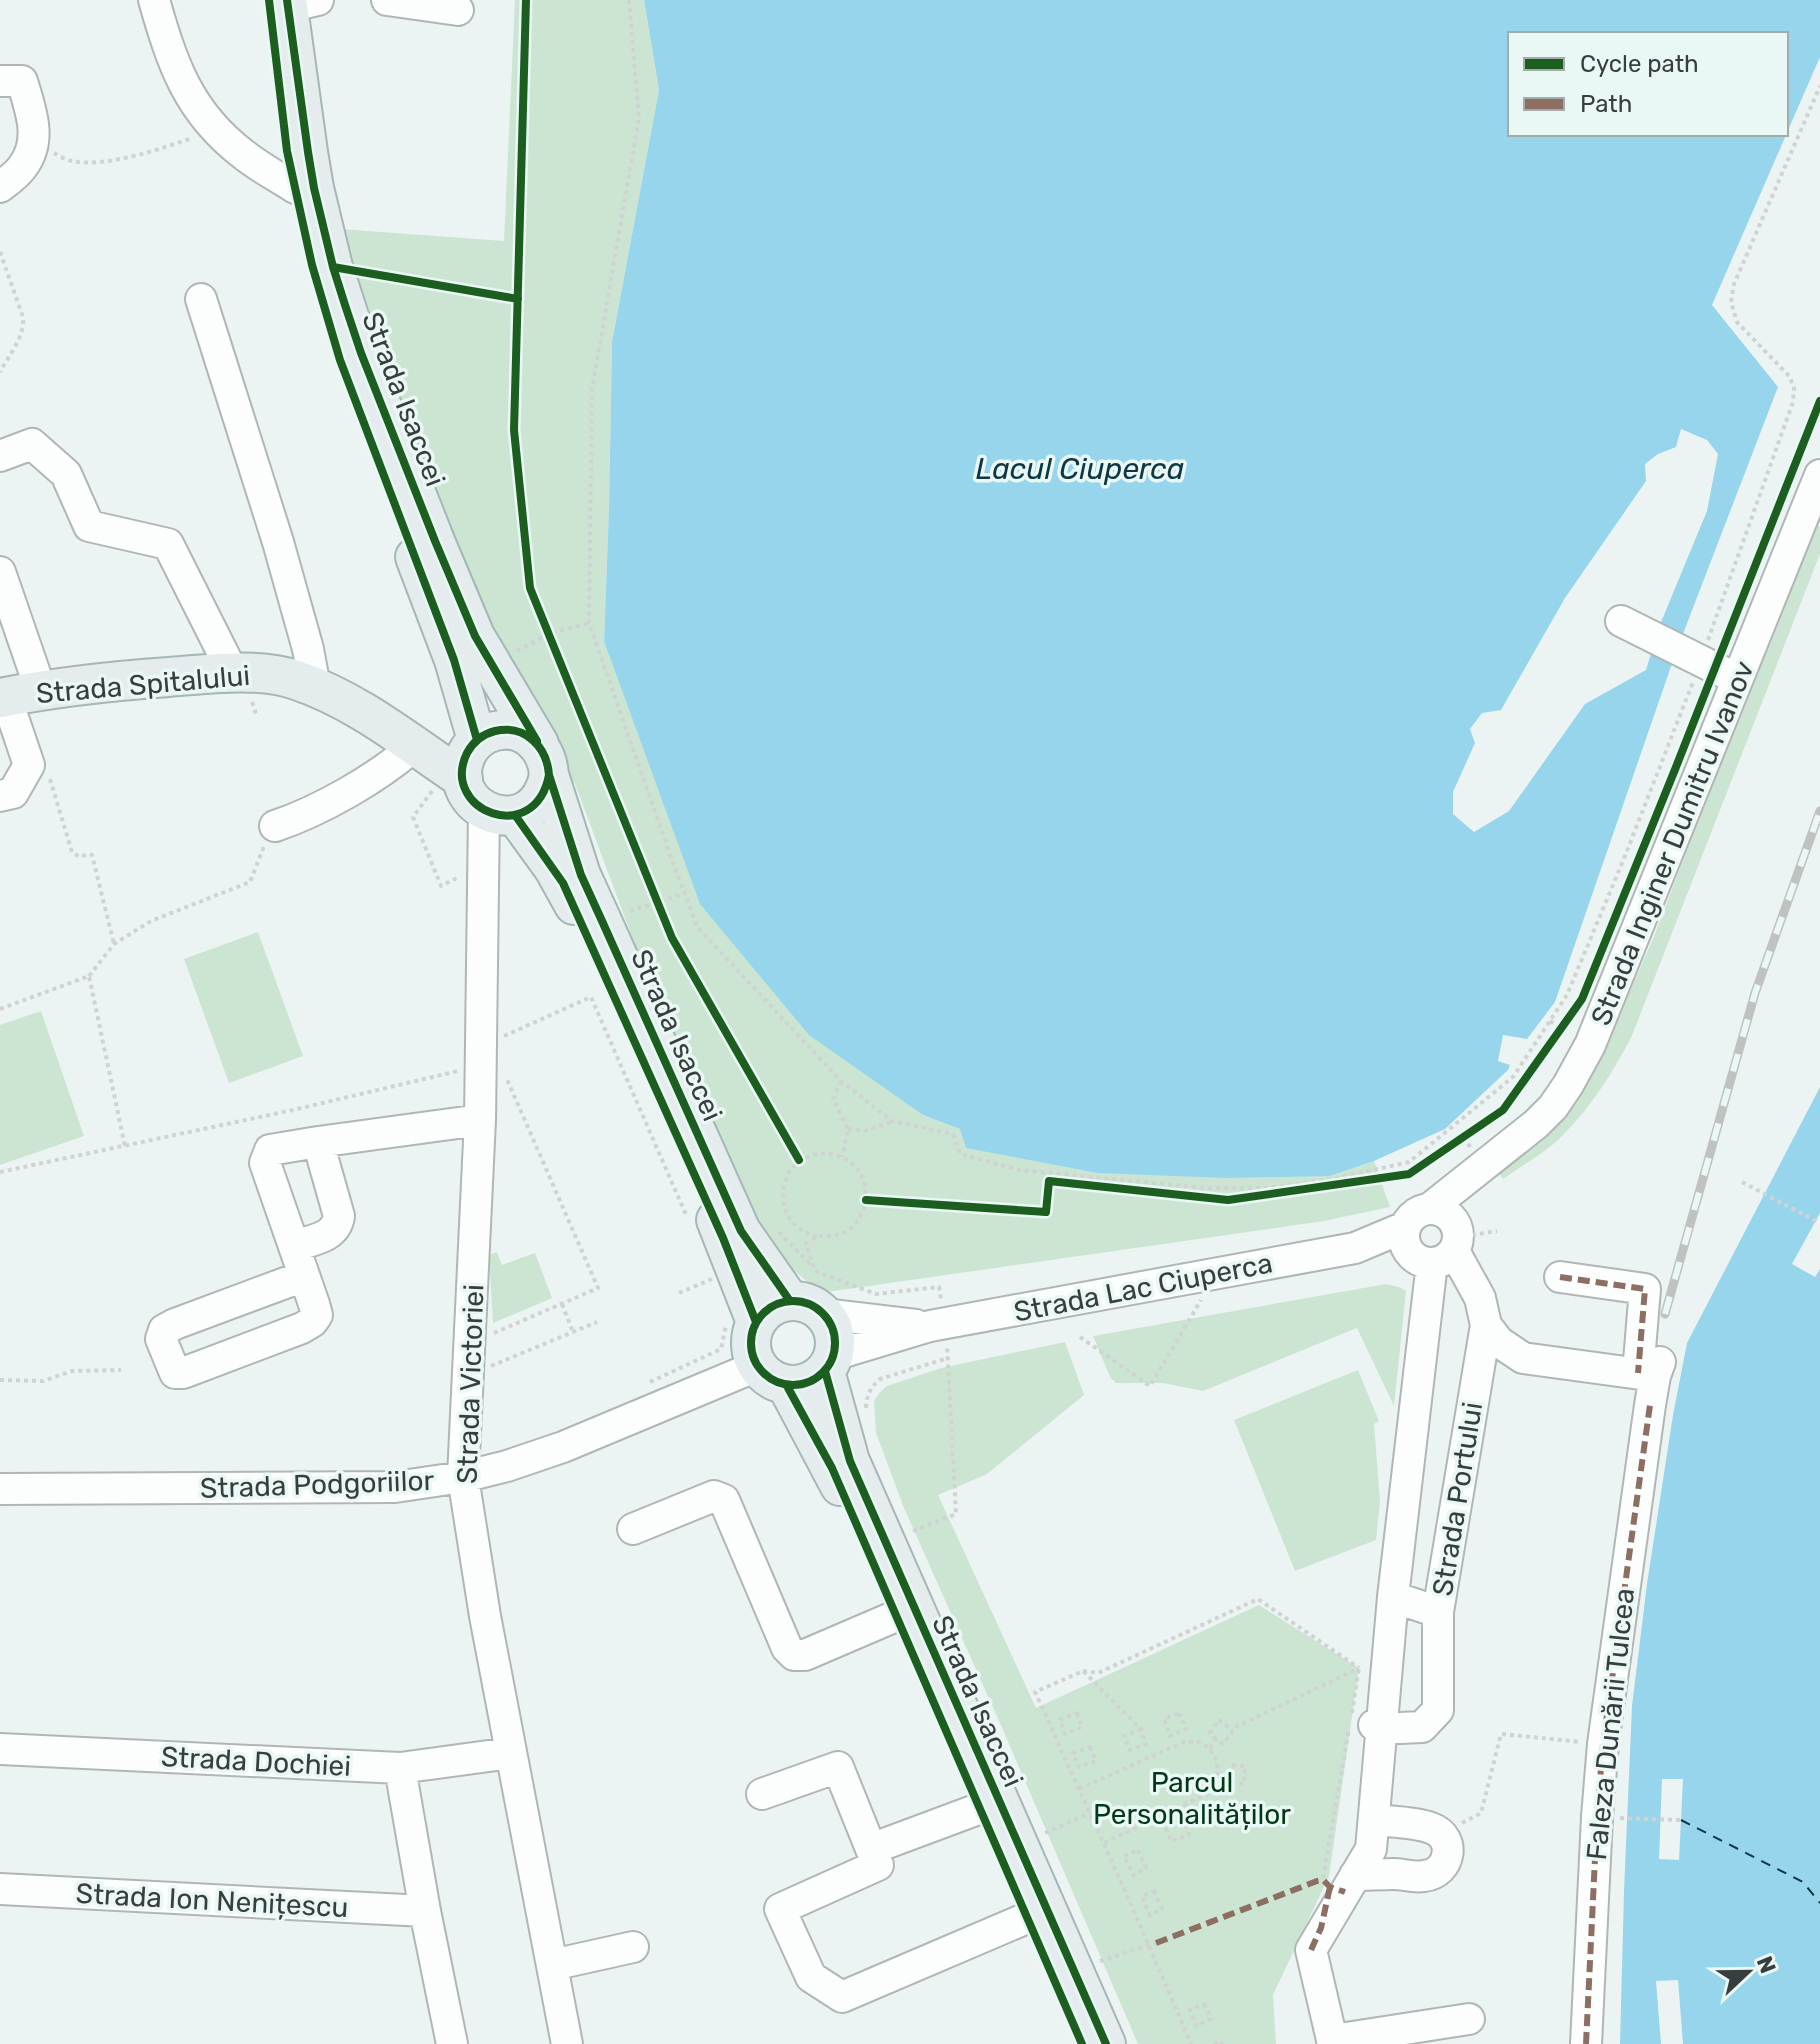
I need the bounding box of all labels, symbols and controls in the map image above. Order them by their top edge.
legend [1508,32,1788,136]
text: Cycle path [1580,50,1699,78]
text: Path [1580,90,1632,118]
street label: Strada Isaccei [355,307,452,491]
water label: Lacul Ciuperca [976,451,1184,487]
street label: Strada Inginer Dumitru Ivanov [1584,656,1761,1030]
street label: Strada Spitalului [35,659,251,710]
street label: Strada Isaccei [624,944,729,1126]
street label: Strada Lac Ciuperca [1011,1246,1275,1329]
street label: Strada Victoriei [451,1284,490,1484]
street label: Strada Portului [1426,1400,1489,1598]
street label: Strada Podgoriilor [199,1464,435,1505]
street label: Faleza Dunării Tulcea [1580,1586,1641,1862]
street label: Strada Isaccei [925,1610,1030,1792]
street label: Strada Dochiei [160,1740,352,1783]
park label: Parcul Personalităților [1093,1766,1291,1831]
street label: Strada Ion Nenițescu [75,1877,349,1924]
north arrow [1708,1932,1788,2012]
text: N [1751,1952,1782,1977]

